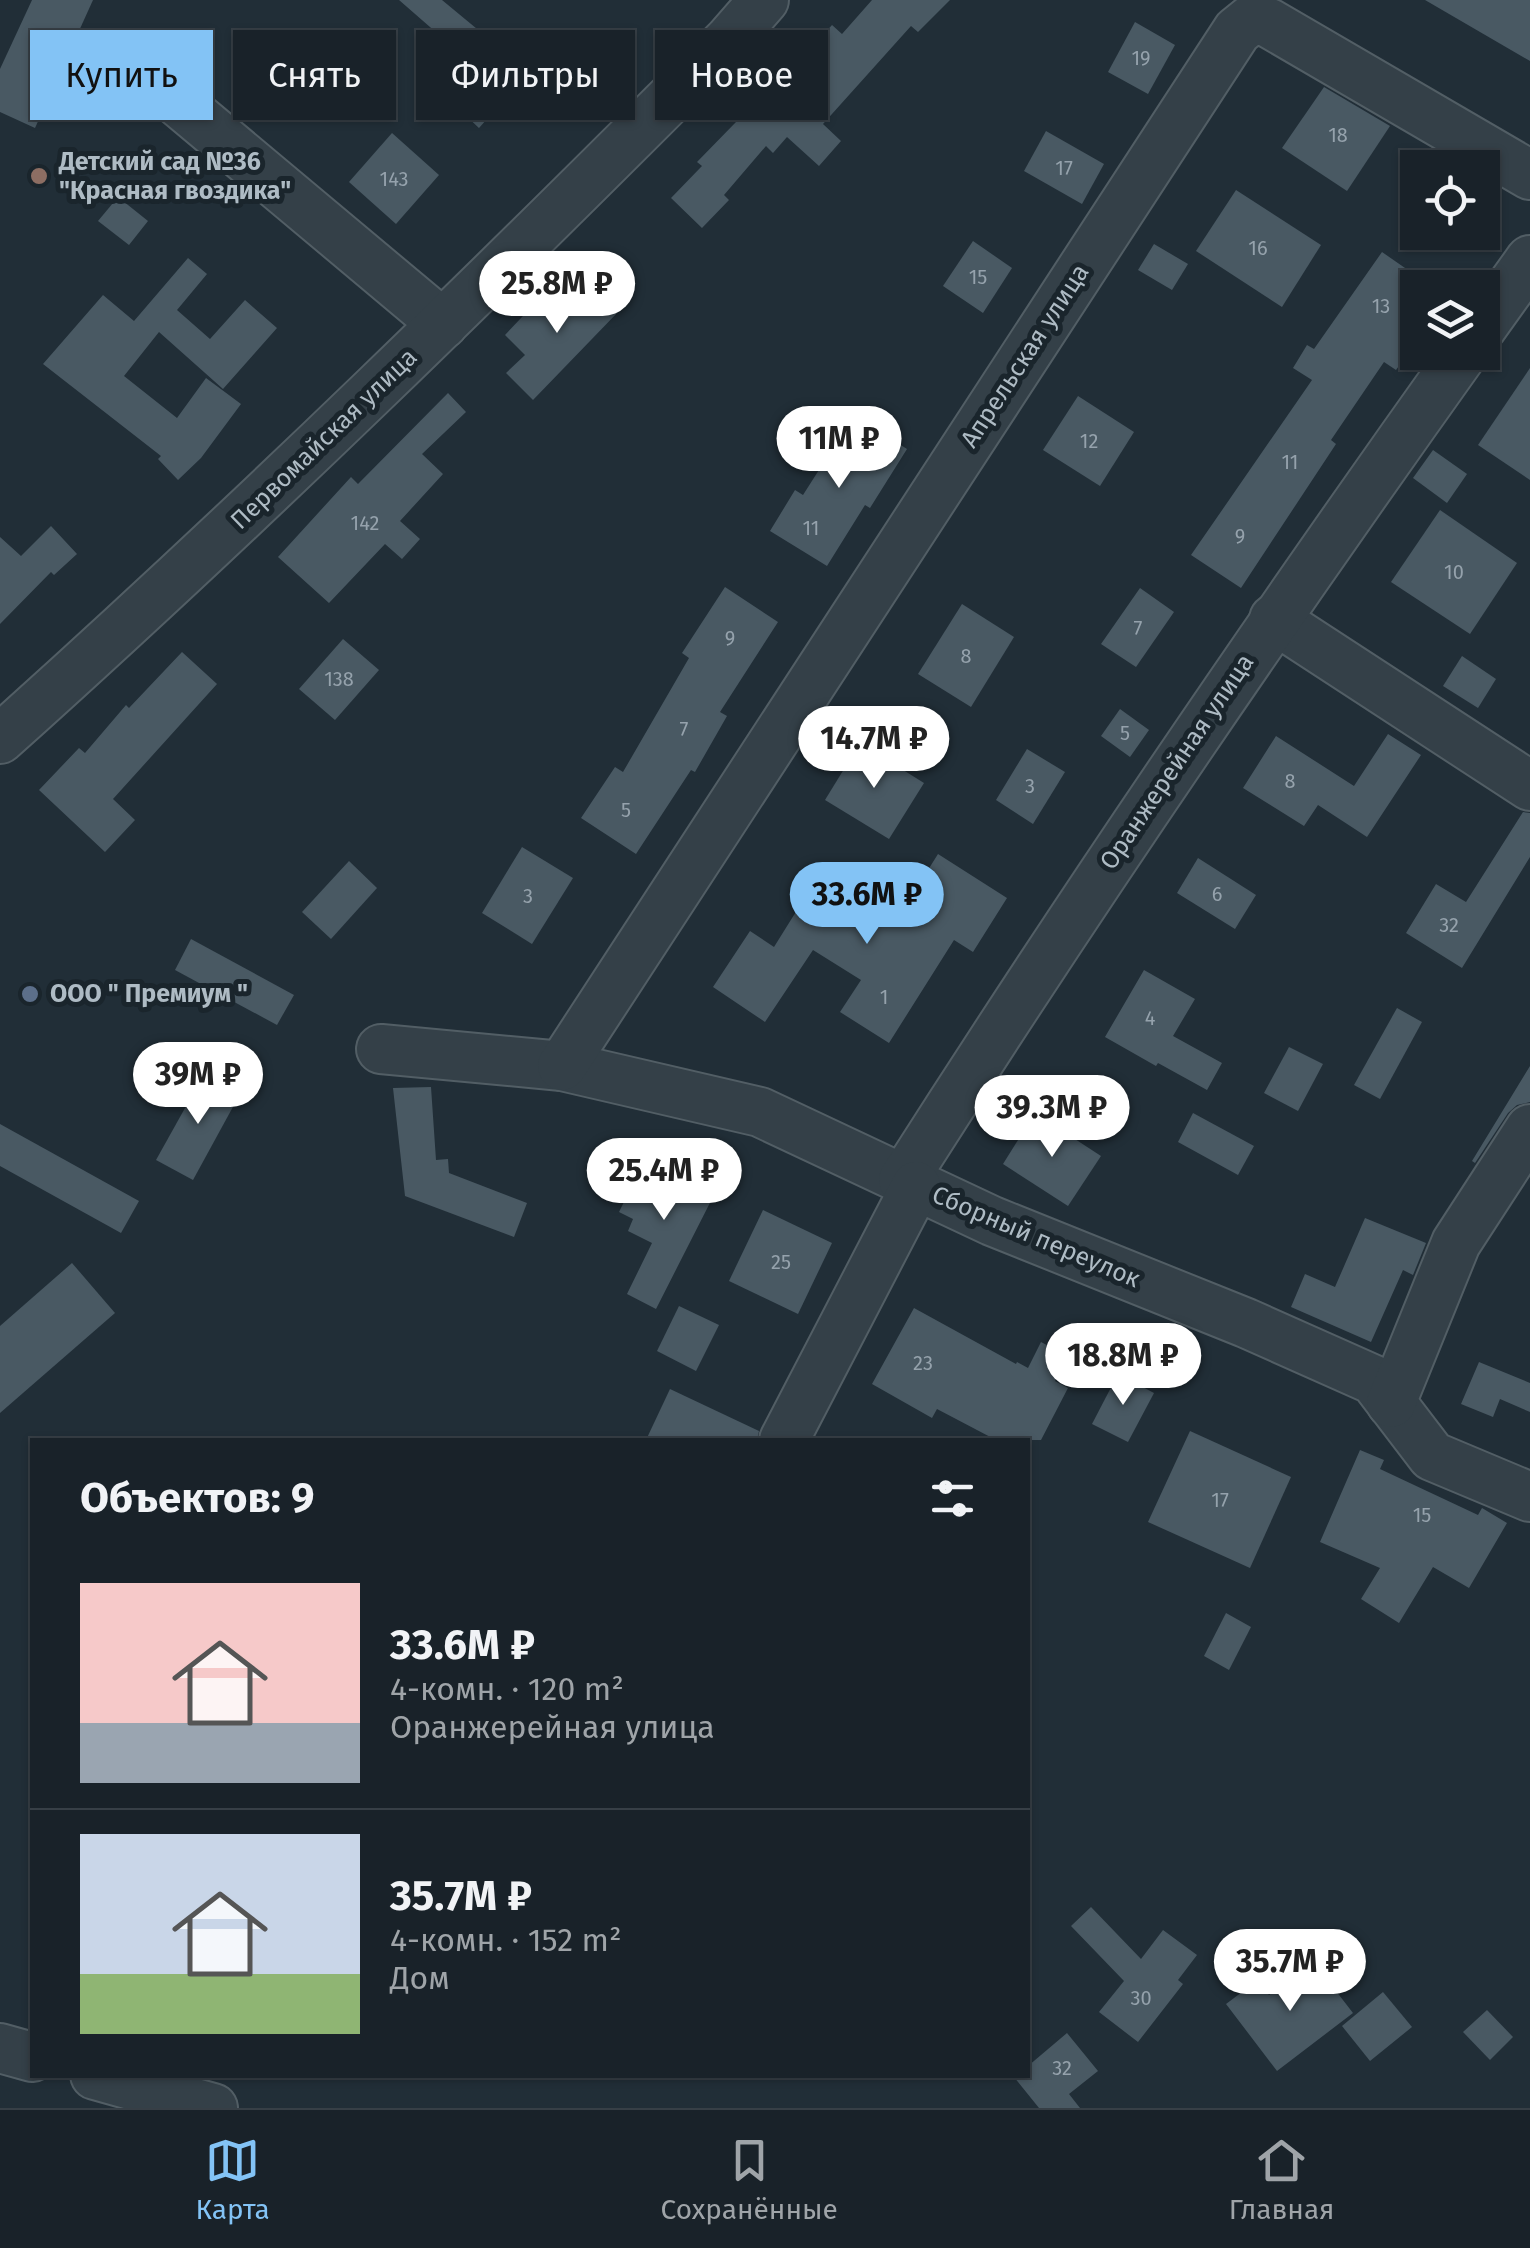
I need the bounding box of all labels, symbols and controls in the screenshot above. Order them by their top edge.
chip: Купить [30,30,213,120]
chip: Снять [233,30,396,120]
chip: Фильтры [416,30,635,120]
chip: Новое [655,30,828,120]
house number: 19 [1131,46,1151,70]
house number: 18 [1328,123,1348,147]
place label: Детский сад №36 "Красная гвоздика" [58,147,291,206]
map controls [1400,150,1500,370]
button: locate [1400,150,1500,250]
house number: 17 [1055,156,1073,180]
marker: Детский сад №36 "Красная гвоздика" [28,165,50,187]
house number: 143 [380,167,408,191]
house number: 16 [1248,236,1268,260]
pin: 25.8M ₽ [465,251,649,336]
street label: Апрельская улица [954,259,1096,453]
text: 25.8M ₽ [501,264,613,302]
house number: 15 [969,265,987,289]
button: layers [1400,270,1500,370]
house number: 13 [1372,294,1390,318]
street label: Первомайская улица [225,342,423,536]
pin: 11M ₽ [769,406,909,491]
text: 11M ₽ [799,419,879,457]
house number: 12 [1080,429,1098,453]
house number: 11 [1281,450,1299,474]
house number: 142 [351,511,379,535]
house number: 11 [802,516,820,540]
house number: 9 [1235,524,1245,548]
house number: 10 [1444,560,1464,584]
house number: 7 [1134,616,1143,640]
house number: 9 [725,626,735,650]
house number: 8 [960,644,972,668]
street label: Оранжерейная улица [1094,648,1260,876]
house number: 138 [324,667,354,691]
pin: 14.7M ₽ [782,706,966,791]
house number: 7 [680,717,689,741]
text: 14.7M ₽ [820,719,928,757]
house number: 5 [1120,721,1130,745]
house number: 8 [1284,769,1296,793]
house number: 3 [1025,774,1035,798]
house number: 5 [621,798,631,822]
pin: 33.6M ₽ [775,862,959,947]
text: 33.6M ₽ [812,875,922,913]
house number: 6 [1212,882,1222,906]
house number: 3 [523,884,533,908]
house number: 32 [1439,913,1459,937]
place label: ООО " Премиум " [50,979,248,1009]
marker: ООО " Премиум " [19,983,41,1005]
house number: 1 [880,985,888,1009]
house number: 4 [1145,1006,1156,1030]
pin: 39M ₽ [128,1042,268,1127]
text: 39M ₽ [155,1055,241,1093]
pin: 39.3M ₽ [960,1075,1144,1160]
text: 39.3M ₽ [997,1088,1107,1126]
pin: 25.4M ₽ [572,1138,756,1223]
text: 25.4M ₽ [609,1151,719,1189]
street label: Сборный переулок [927,1180,1145,1294]
house number: 25 [771,1250,791,1274]
pin: 18.8M ₽ [1031,1323,1215,1408]
text: 18.8M ₽ [1067,1336,1179,1374]
house number: 23 [913,1351,933,1375]
icon: filters [925,1471,980,1526]
text: Объектов: 9 [80,1473,314,1523]
house number: 17 [1211,1488,1229,1512]
house number: 15 [1413,1503,1431,1527]
text: 33.6M ₽ [390,1620,535,1670]
icon: home [160,1623,280,1743]
text: 4-комн. · 120 m² [390,1670,624,1708]
text: Оранжерейная улица [390,1708,715,1746]
text: 35.7M ₽ [390,1871,532,1921]
icon: home [160,1874,280,1994]
text: 4-комн. · 152 m² [390,1921,622,1959]
pin: 35.7M ₽ [1198,1929,1382,2014]
text: 35.7M ₽ [1236,1942,1344,1980]
text: Дом [390,1959,450,1997]
house number: 30 [1130,1986,1152,2010]
house number: 32 [1052,2056,1072,2080]
tab: Карта [195,2133,270,2226]
tab: Сохранённые [661,2133,838,2226]
tab: Главная [1229,2133,1335,2226]

